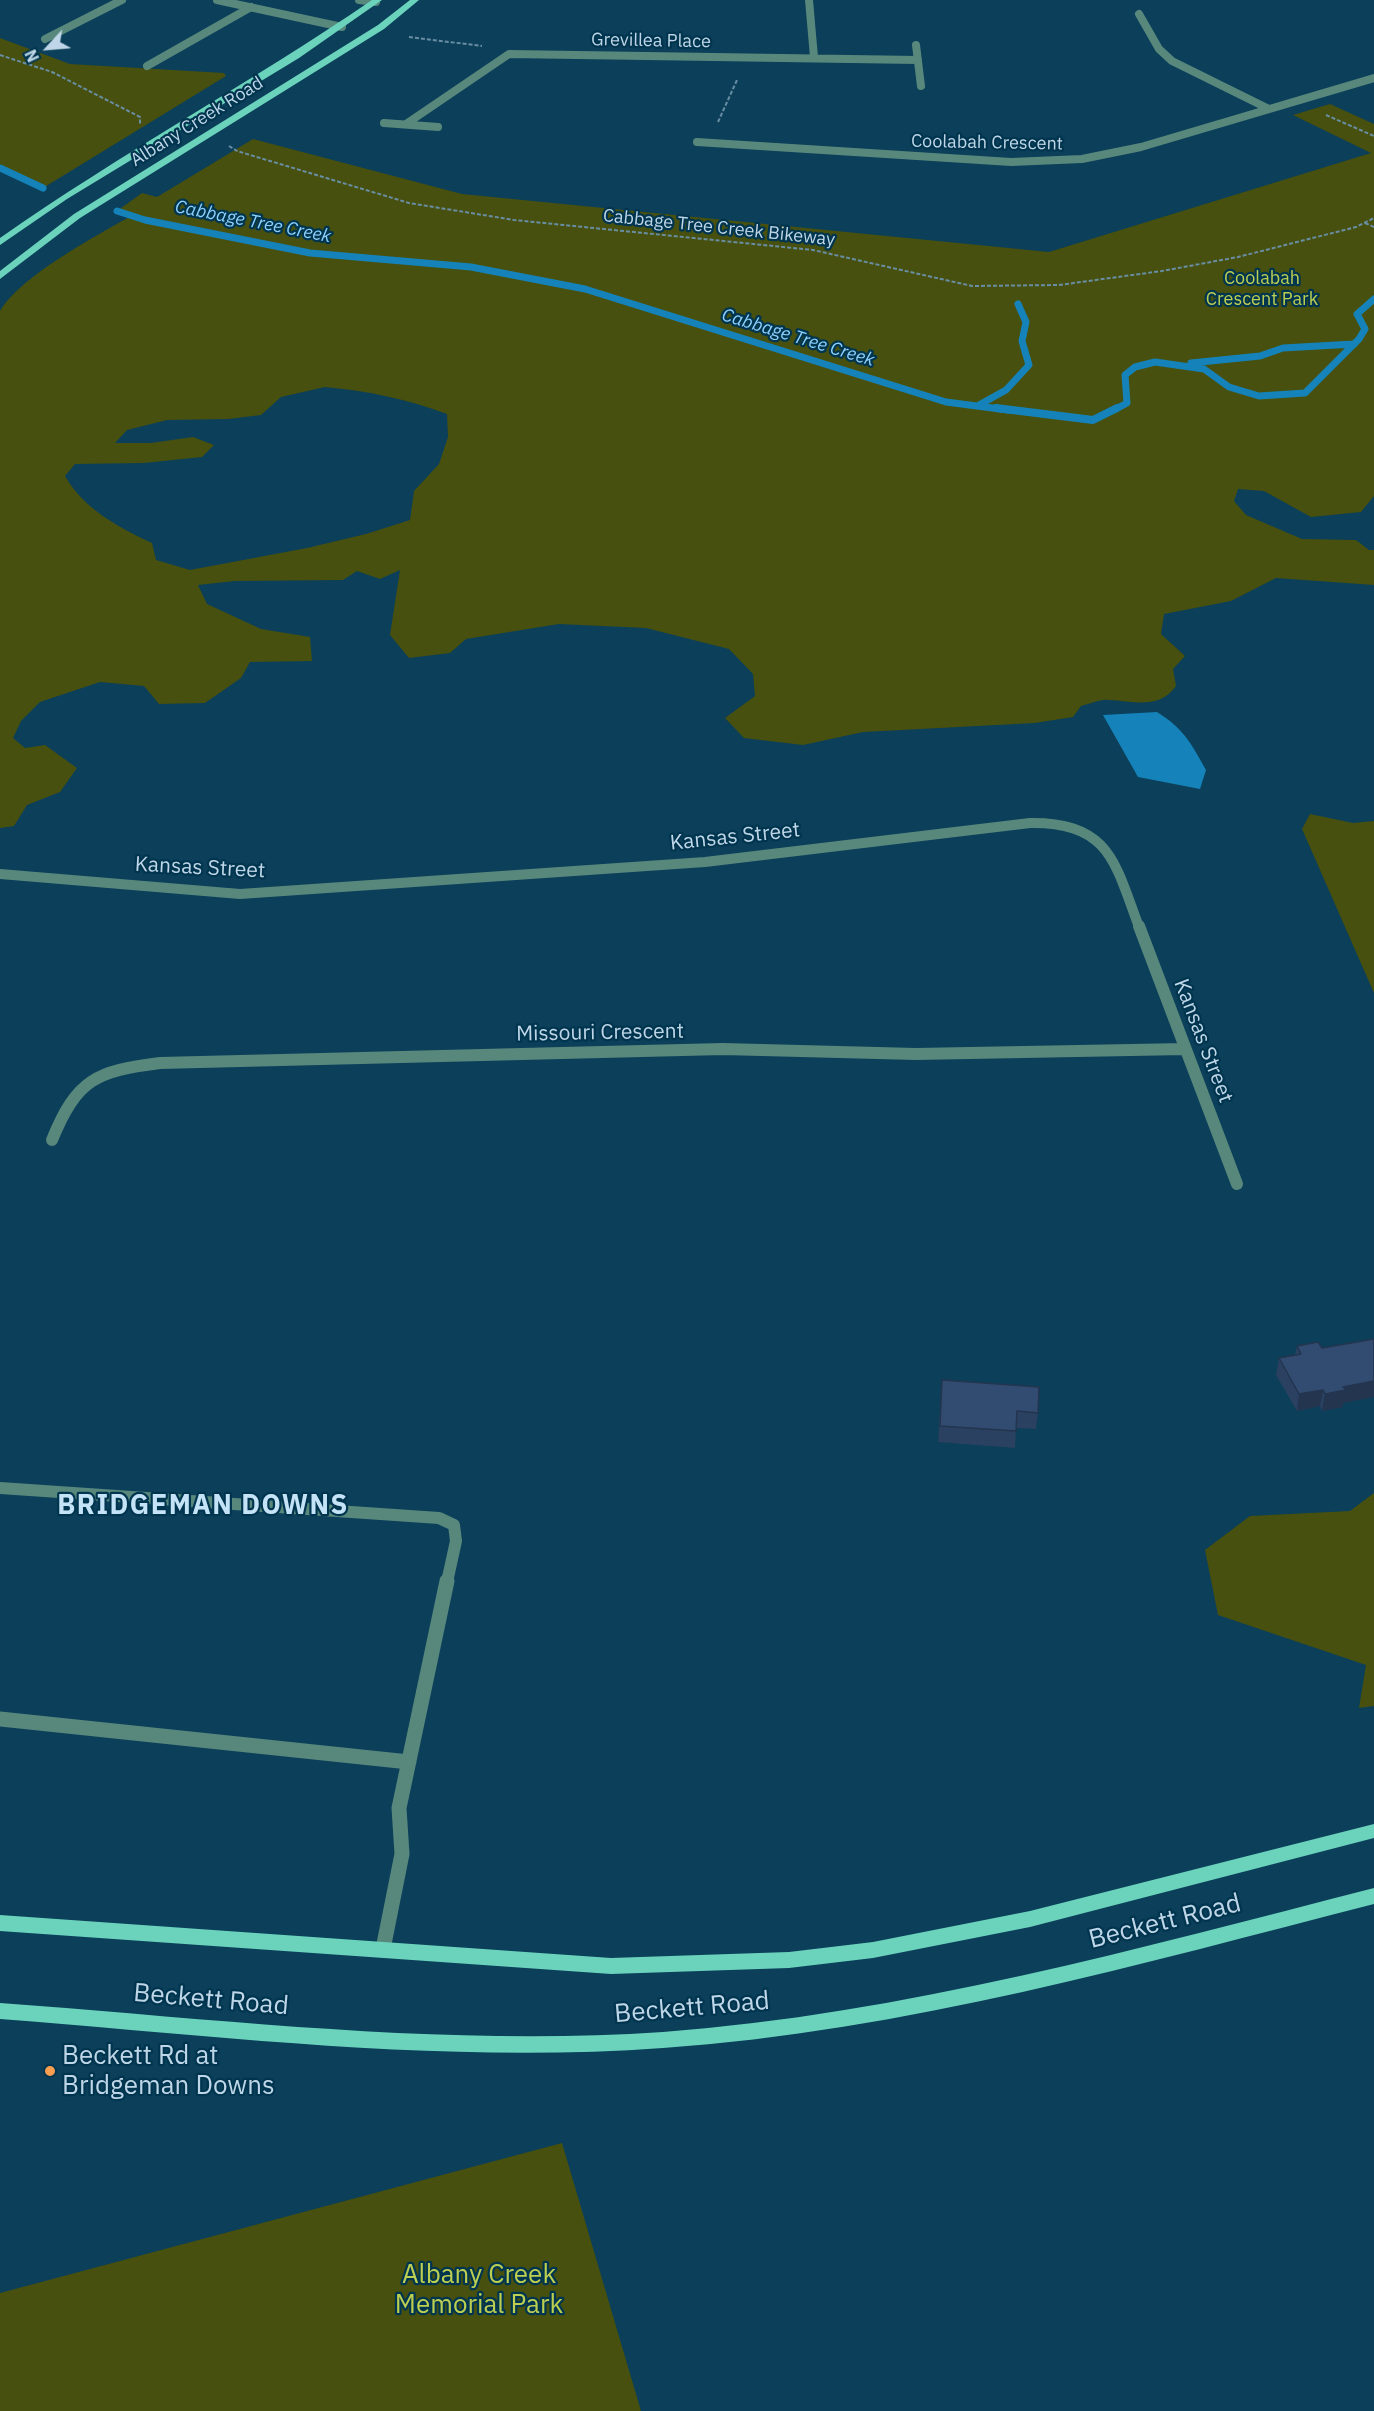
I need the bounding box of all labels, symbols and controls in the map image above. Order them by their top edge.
north arrow [18,18,78,78]
street label: Grevillea Place [591,29,711,53]
text: N [20,46,43,65]
street label: Albany Creek Road [127,72,267,172]
street label: Coolabah Crescent [911,131,1063,155]
water label: Cabbage Tree Creek [173,196,333,248]
street label: Cabbage Tree Creek Bikeway [602,205,836,251]
park label: Coolabah Crescent Park [1206,268,1318,310]
water label: Cabbage Tree Creek [719,305,877,371]
street label: Kansas Street [669,818,801,856]
street label: Kansas Street [134,852,266,884]
street label: Kansas Street [1168,976,1238,1106]
street label: Missouri Crescent [516,1019,684,1047]
district label: BRIDGEMAN DOWNS [57,1490,349,1522]
street label: Beckett Road [1086,1888,1244,1956]
street label: Beckett Road [132,1978,290,2022]
street label: Beckett Road [613,1986,771,2030]
place label: Beckett Rd at Bridgeman Downs [62,2040,275,2102]
marker: Beckett Rd at Bridgeman Downs [43,2064,57,2078]
park label: Albany Creek Memorial Park [395,2259,563,2320]

